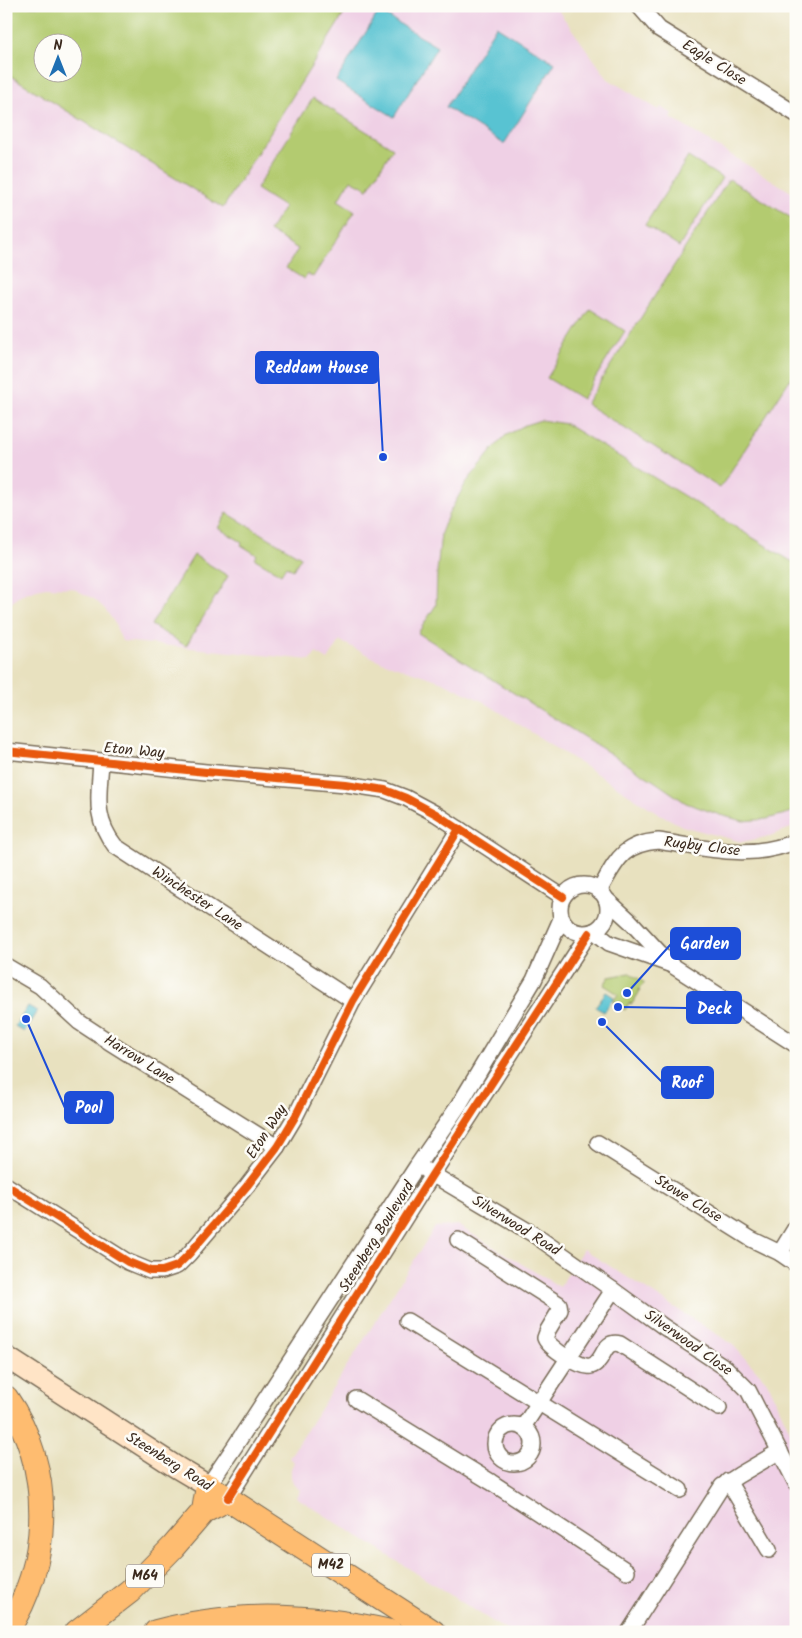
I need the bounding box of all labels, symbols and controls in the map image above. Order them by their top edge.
north arrow [32,32,82,82]
street label: Eagle Close [677,34,751,92]
text: N [54,35,63,57]
callout: Reddam House [256,352,378,383]
text: Reddam House [266,356,369,381]
street label: Eton Way [102,736,166,766]
street label: Rugby Close [663,830,742,864]
street label: Winchester Lane [147,860,248,938]
callout: Garden [671,928,740,959]
text: Garden [681,932,730,957]
callout: Deck [687,992,741,1023]
text: Deck [697,997,732,1022]
street label: Harrow Lane [99,1029,179,1091]
callout: Roof [662,1067,713,1098]
text: Roof [671,1071,705,1096]
callout: Pool [65,1092,113,1123]
text: Pool [75,1096,104,1121]
street label: Eton Way [240,1099,294,1164]
street label: Stowe Close [649,1169,727,1229]
street label: Steenberg Boulevard [333,1176,421,1298]
street label: Silverwood Road [467,1189,565,1263]
street label: Silverwood Close [639,1304,737,1383]
street label: Steenberg Road [121,1426,217,1498]
road number: M42 [312,1554,350,1576]
road number: M64 [126,1564,164,1588]

